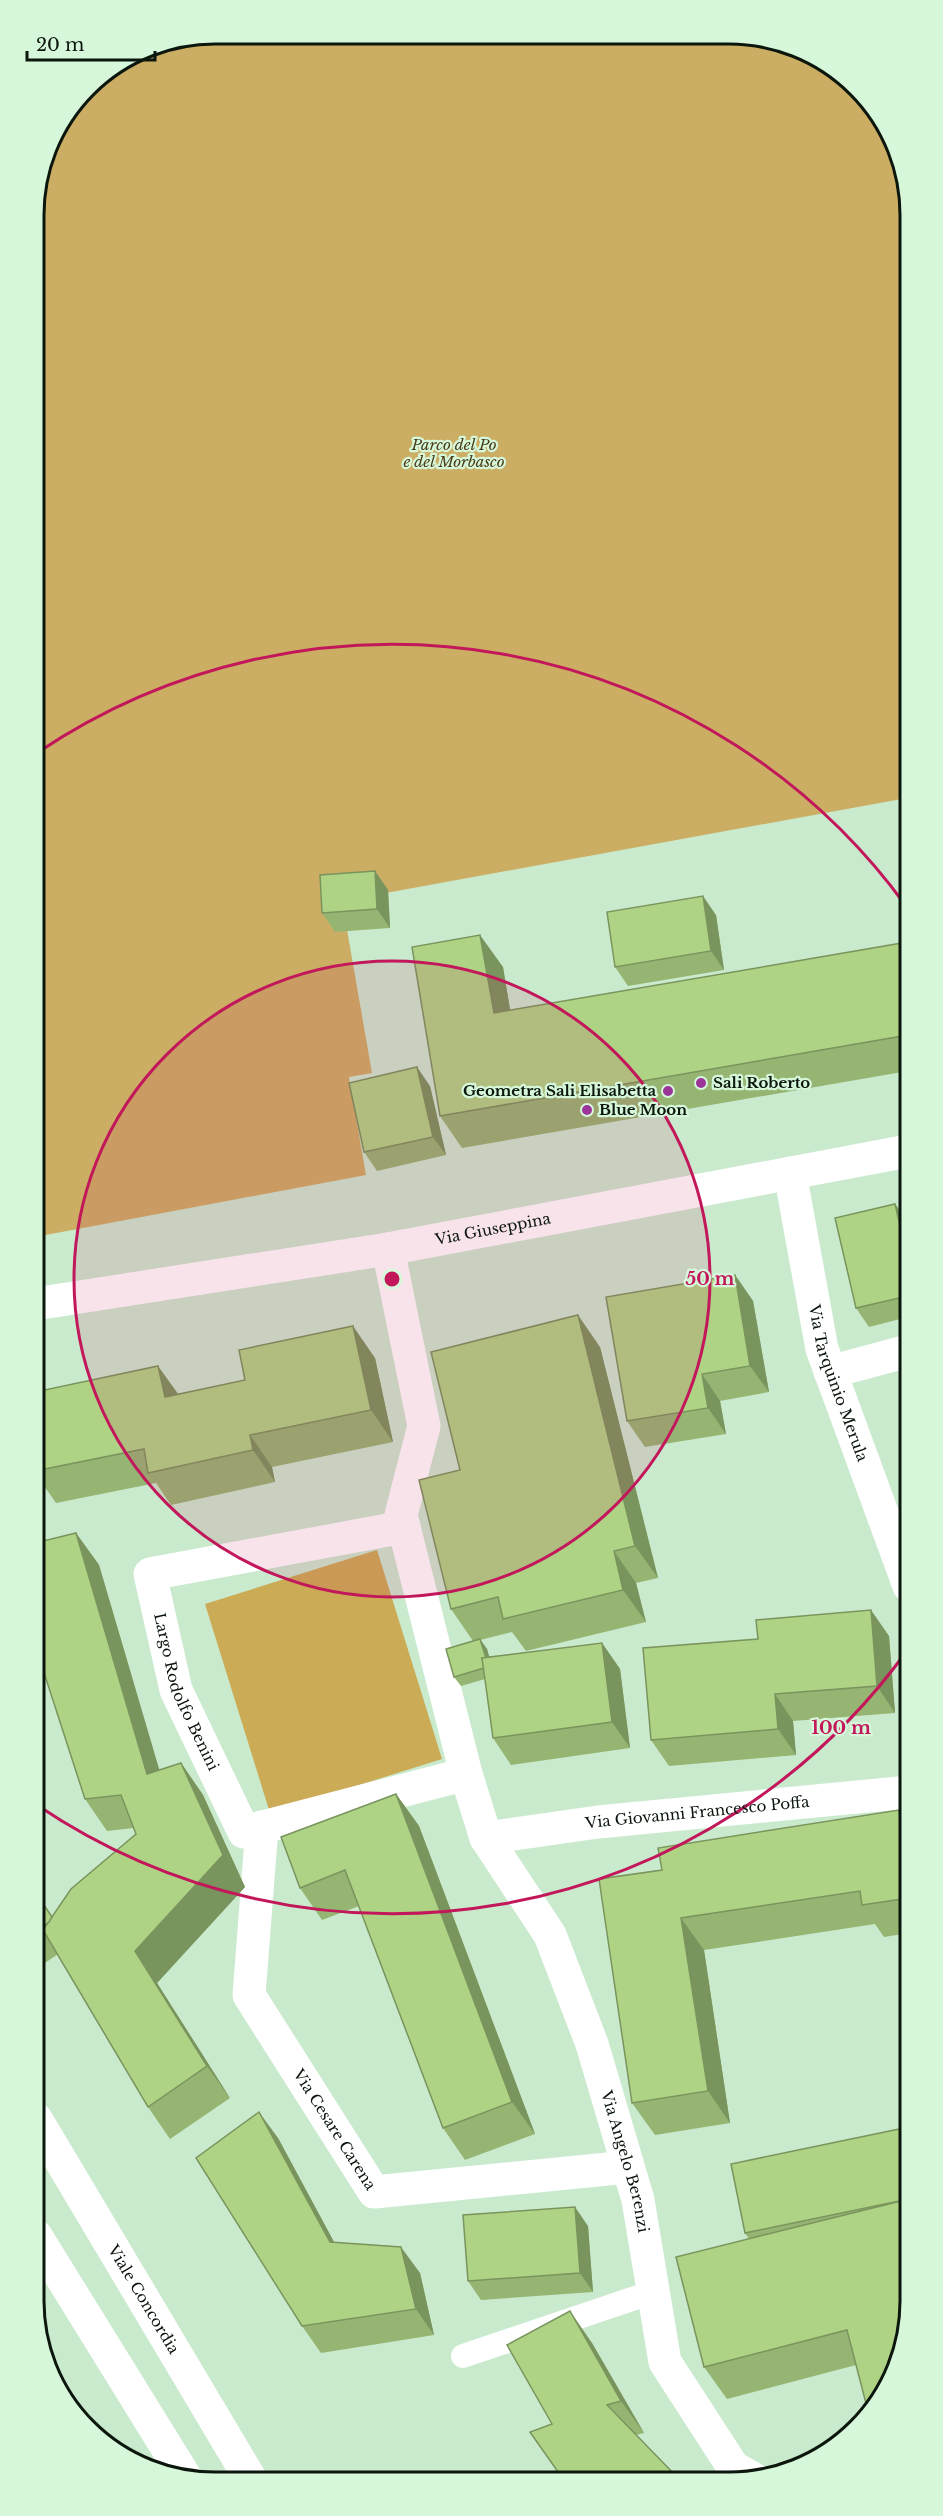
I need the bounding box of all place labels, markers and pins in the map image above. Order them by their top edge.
place label: Sali Roberto [713,1073,810,1092]
marker: Sali Roberto [694,1076,708,1090]
place label: Geometra Sali Elisabetta [463,1081,656,1100]
marker: Geometra Sali Elisabetta [661,1084,675,1098]
place label: Blue Moon [599,1100,687,1119]
marker: Blue Moon [580,1103,594,1117]
centre of rings [382,1269,402,1289]

